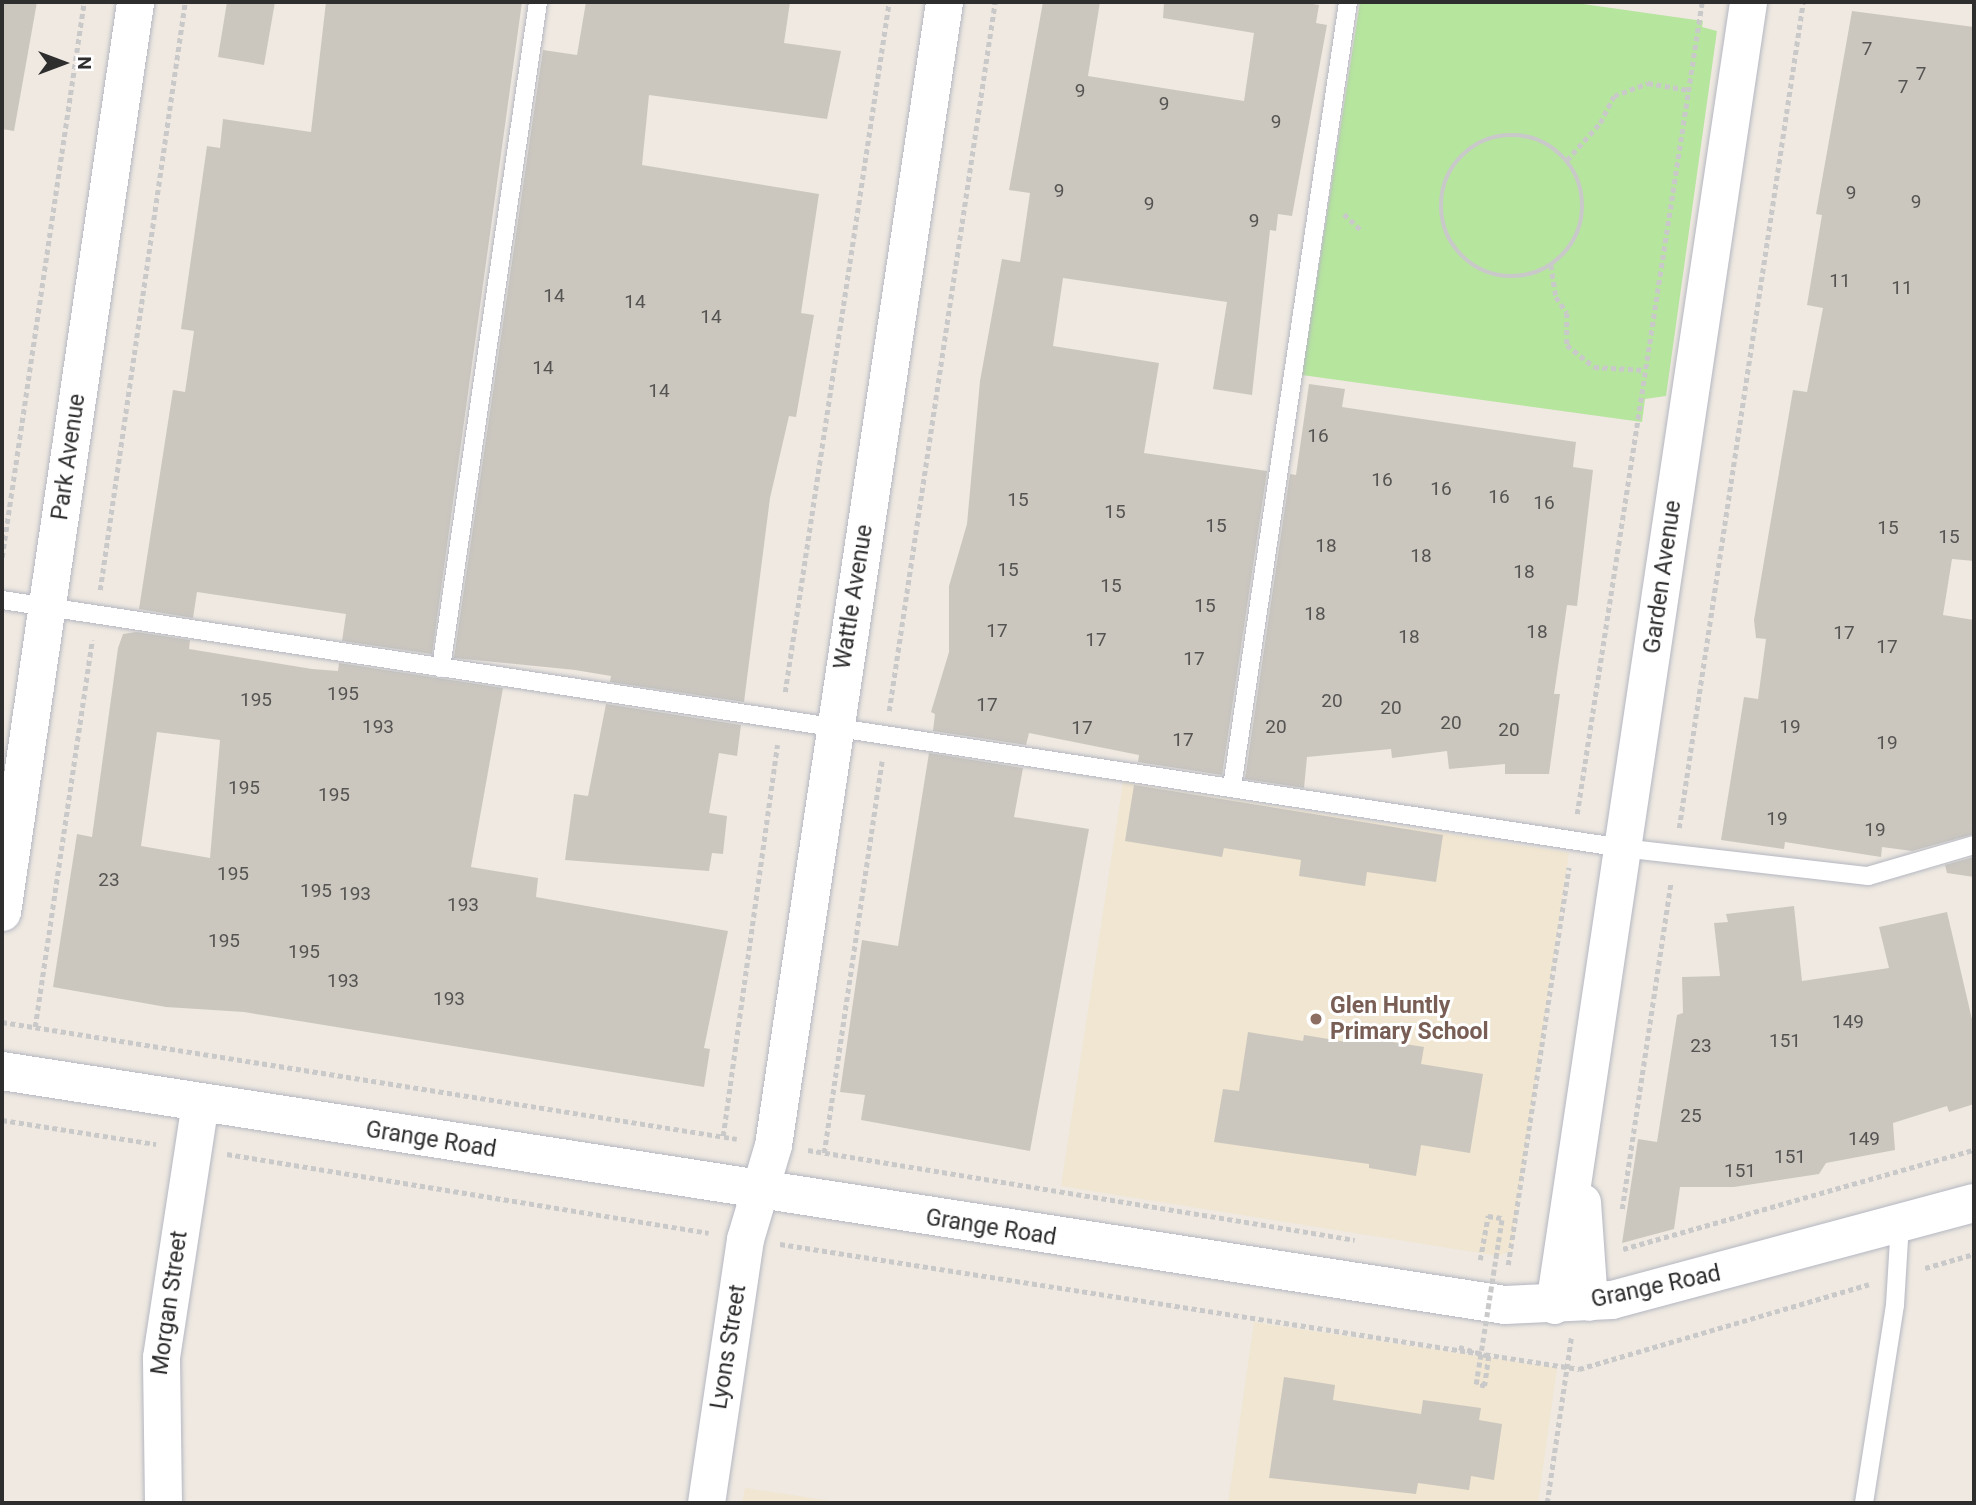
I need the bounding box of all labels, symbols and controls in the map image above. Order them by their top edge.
north arrow [28,28,98,98]
house number: 7 [1862,38,1872,60]
text: N [73,56,96,70]
house number: 7 [1916,63,1926,85]
house number: 7 [1898,76,1908,98]
house number: 9 [1075,80,1085,102]
house number: 9 [1159,93,1169,115]
house number: 9 [1271,111,1281,133]
house number: 9 [1054,180,1064,202]
house number: 9 [1846,182,1856,204]
house number: 9 [1911,191,1921,213]
house number: 9 [1144,193,1154,215]
house number: 9 [1249,210,1259,232]
house number: 11 [1829,270,1851,292]
house number: 11 [1891,277,1913,299]
house number: 14 [543,285,565,307]
house number: 14 [624,291,646,313]
house number: 14 [700,306,722,328]
house number: 14 [532,357,554,379]
house number: 14 [648,380,670,402]
street label: Park Avenue [46,392,92,522]
house number: 16 [1307,425,1329,447]
house number: 16 [1371,469,1393,491]
house number: 16 [1430,478,1452,500]
house number: 16 [1488,486,1510,508]
house number: 15 [1007,489,1029,511]
house number: 16 [1533,492,1555,514]
street label: Garden Avenue [1639,499,1687,655]
house number: 15 [1104,501,1126,523]
house number: 15 [1205,515,1227,537]
house number: 15 [1877,517,1899,539]
street label: Wattle Avenue [829,523,879,671]
house number: 15 [1938,526,1960,548]
house number: 18 [1315,535,1337,557]
house number: 18 [1410,545,1432,567]
house number: 15 [997,559,1019,581]
house number: 18 [1513,561,1535,583]
house number: 15 [1100,575,1122,597]
house number: 15 [1194,595,1216,617]
house number: 18 [1304,603,1326,625]
house number: 17 [986,620,1008,642]
house number: 18 [1526,621,1548,643]
house number: 17 [1833,622,1855,644]
house number: 18 [1398,626,1420,648]
house number: 17 [1085,629,1107,651]
house number: 17 [1876,636,1898,658]
house number: 17 [1183,648,1205,670]
house number: 195 [327,683,359,705]
house number: 195 [240,689,272,711]
house number: 20 [1321,690,1343,712]
house number: 17 [976,694,998,716]
house number: 20 [1380,697,1402,719]
house number: 20 [1440,712,1462,734]
house number: 193 [362,716,394,738]
house number: 20 [1265,716,1287,738]
house number: 19 [1779,716,1801,738]
house number: 17 [1071,717,1093,739]
house number: 20 [1498,719,1520,741]
house number: 17 [1172,729,1194,751]
house number: 19 [1876,732,1898,754]
house number: 195 [228,777,260,799]
house number: 195 [318,784,350,806]
house number: 19 [1766,808,1788,830]
house number: 19 [1864,819,1886,841]
house number: 195 [217,863,249,885]
house number: 23 [98,869,120,891]
house number: 195 [300,880,332,902]
house number: 193 [339,883,371,905]
house number: 193 [447,894,479,916]
house number: 195 [208,930,240,952]
house number: 195 [288,941,320,963]
house number: 193 [327,970,359,992]
house number: 193 [433,988,465,1010]
place label: Glen Huntly Primary School [1330,992,1489,1046]
marker: Glen Huntly Primary School [1308,1011,1324,1027]
house number: 149 [1832,1011,1864,1033]
house number: 151 [1769,1030,1801,1052]
house number: 23 [1690,1035,1712,1057]
house number: 25 [1680,1105,1702,1127]
street label: Grange Road [364,1116,498,1164]
house number: 149 [1848,1128,1880,1150]
house number: 151 [1774,1146,1806,1168]
house number: 151 [1724,1160,1756,1182]
street label: Grange Road [924,1204,1058,1252]
street label: Morgan Street [146,1229,194,1377]
street label: Grange Road [1589,1260,1723,1314]
street label: Lyons Street [706,1283,752,1411]

